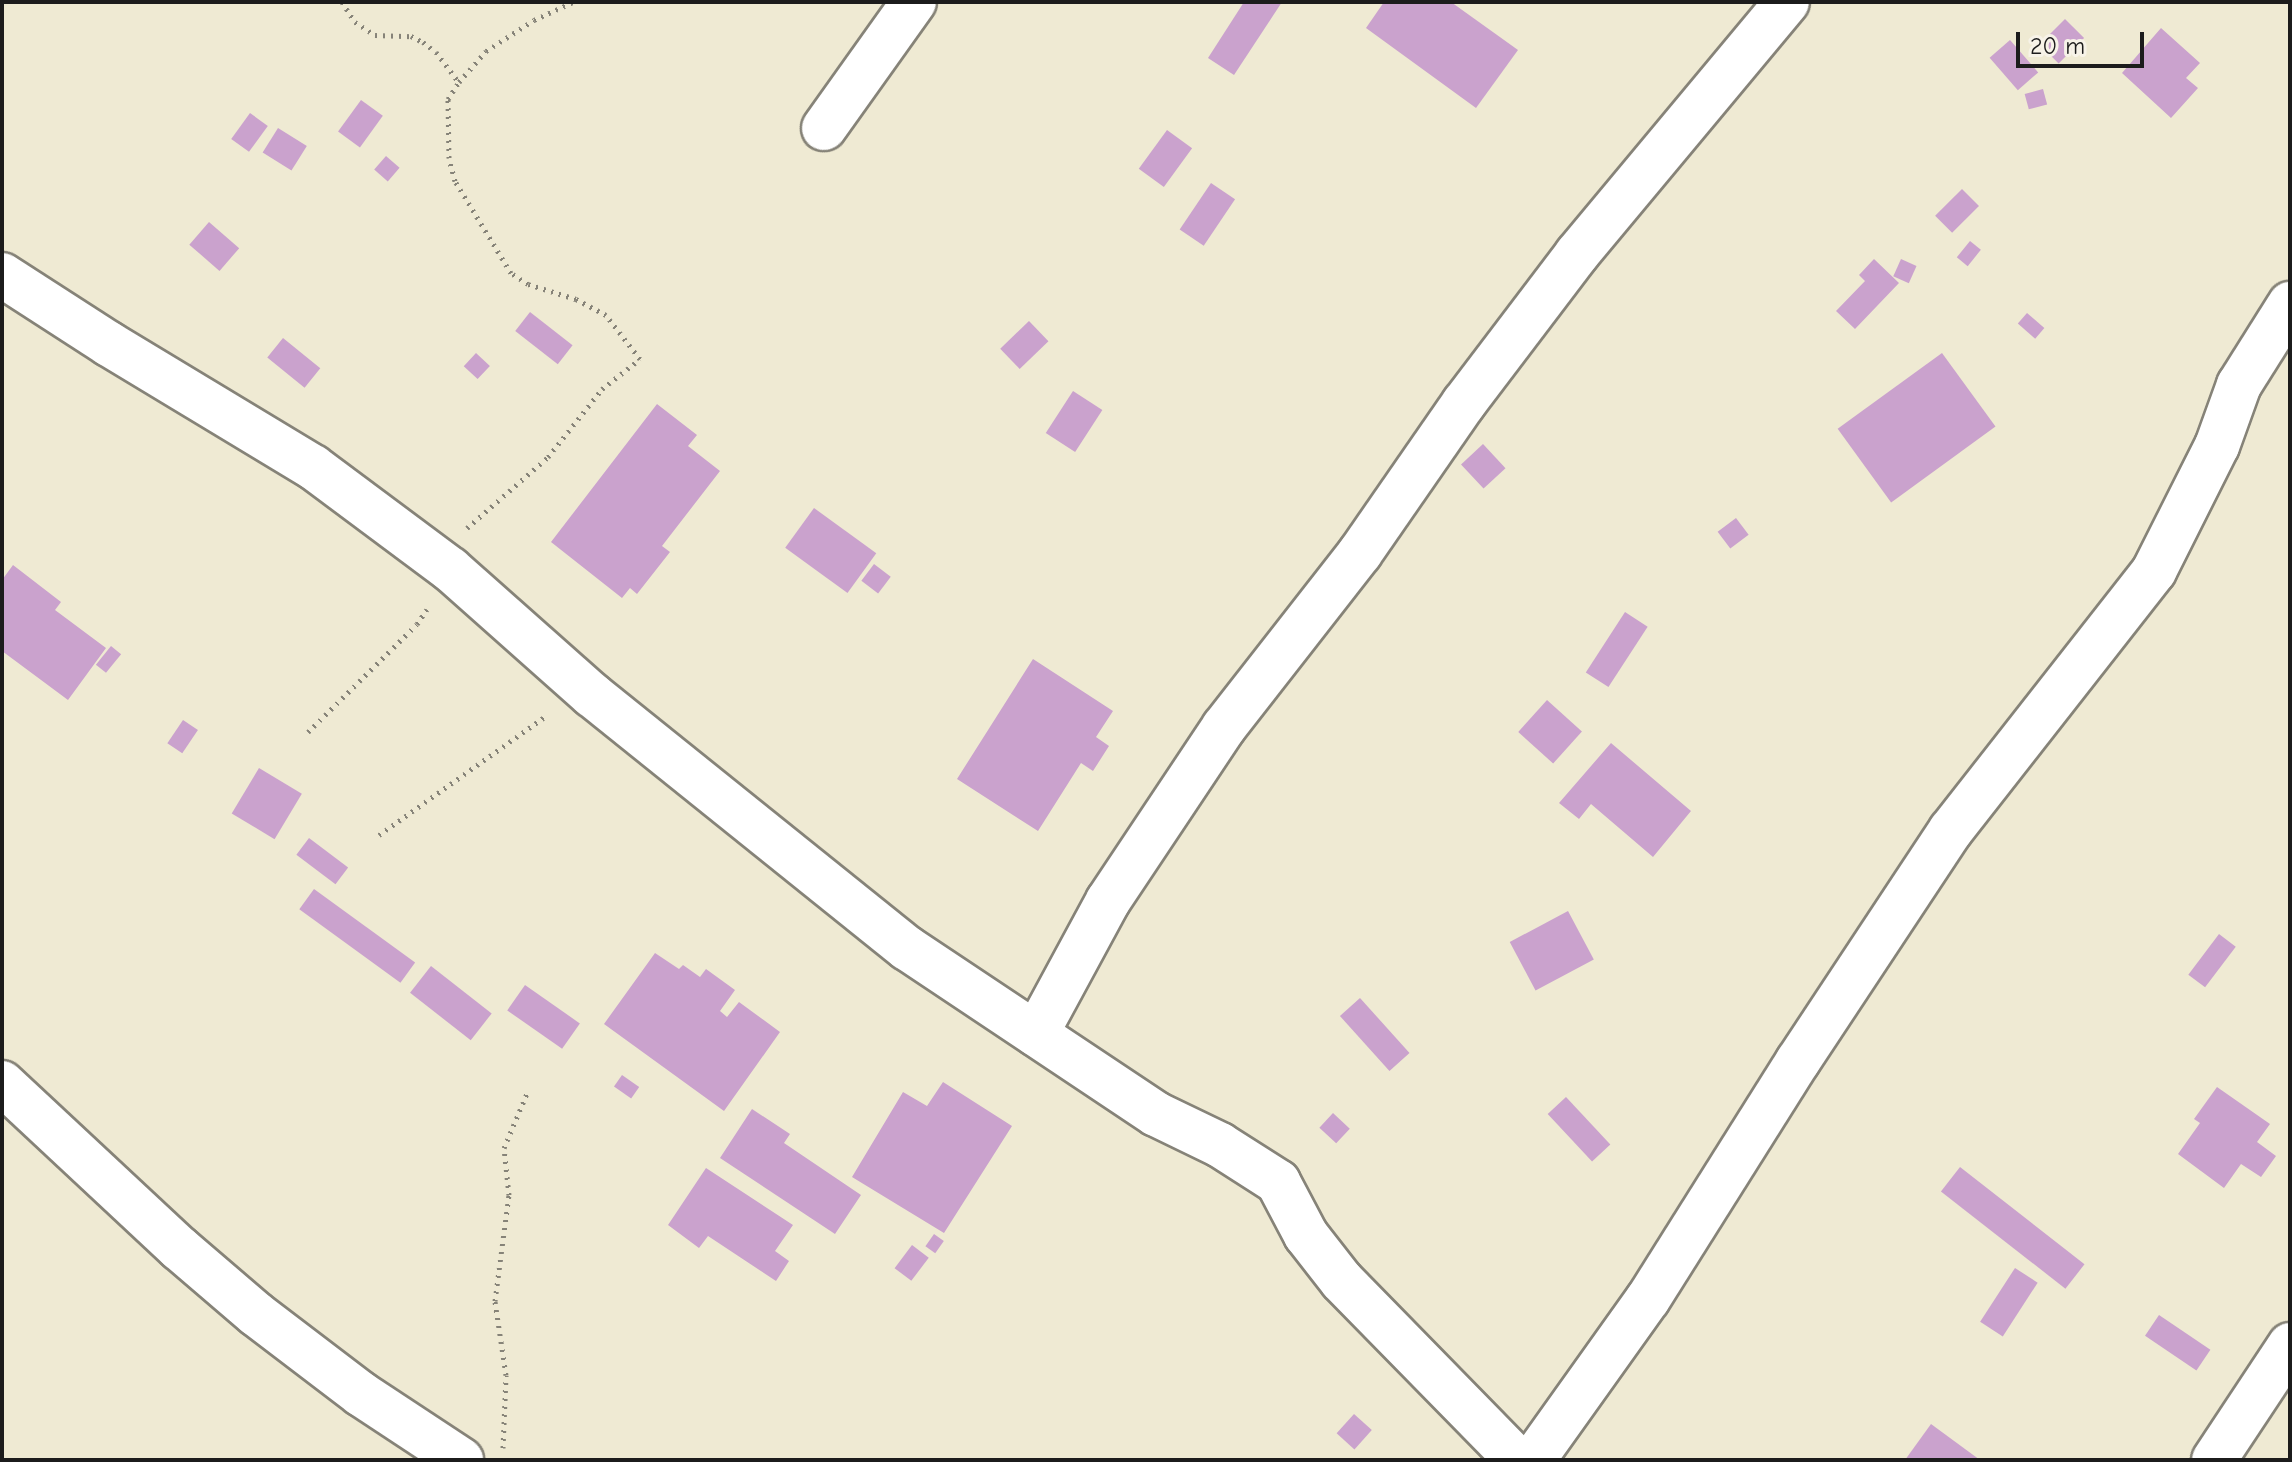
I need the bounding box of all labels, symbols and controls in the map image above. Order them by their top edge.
scale bar [2020,16,2148,66]
text: 20 m [2030,32,2085,60]

